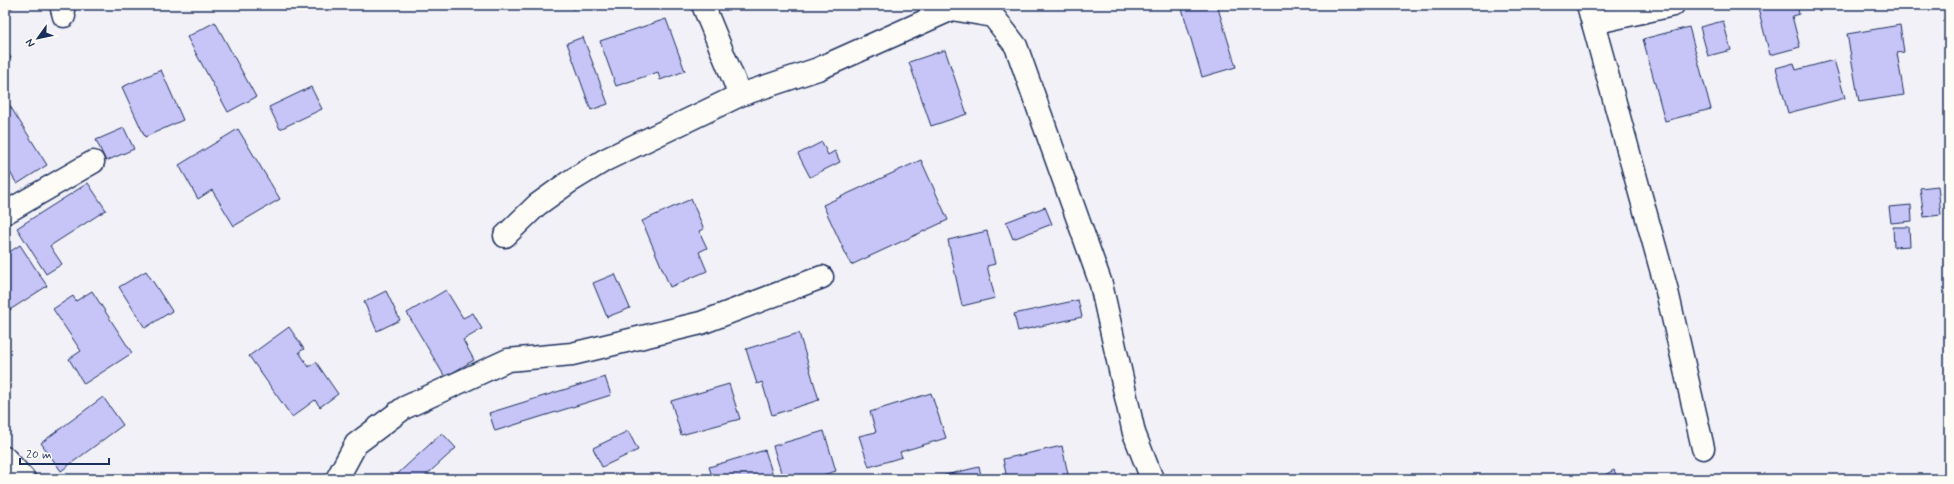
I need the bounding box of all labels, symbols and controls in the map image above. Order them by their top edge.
north arrow [18,18,58,58]
text: N [23,36,38,50]
scale bar [20,440,109,466]
text: 20 m [26,447,52,463]

